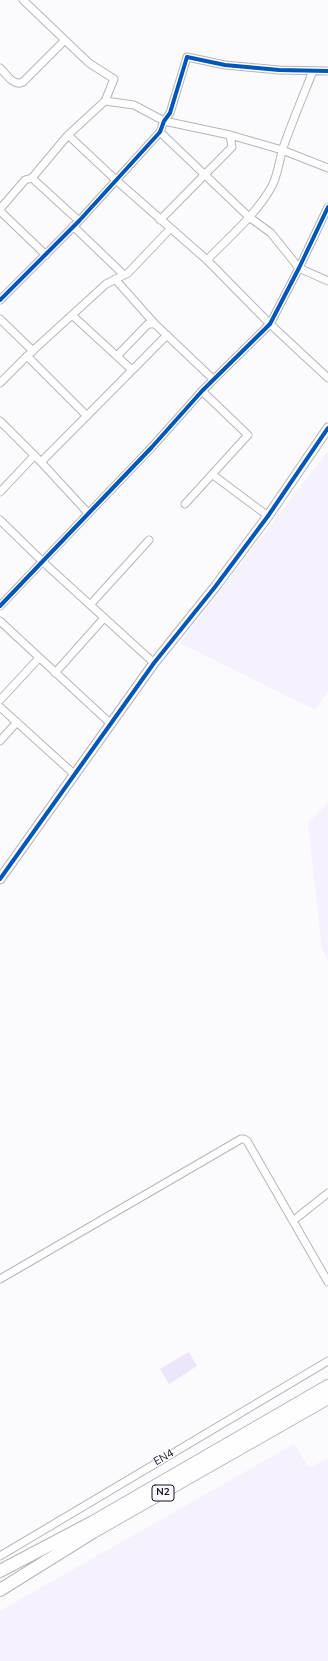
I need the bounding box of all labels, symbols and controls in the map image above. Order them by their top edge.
street label: EN4 [152,1447,176,1469]
road number: N2 [152,1485,174,1501]

